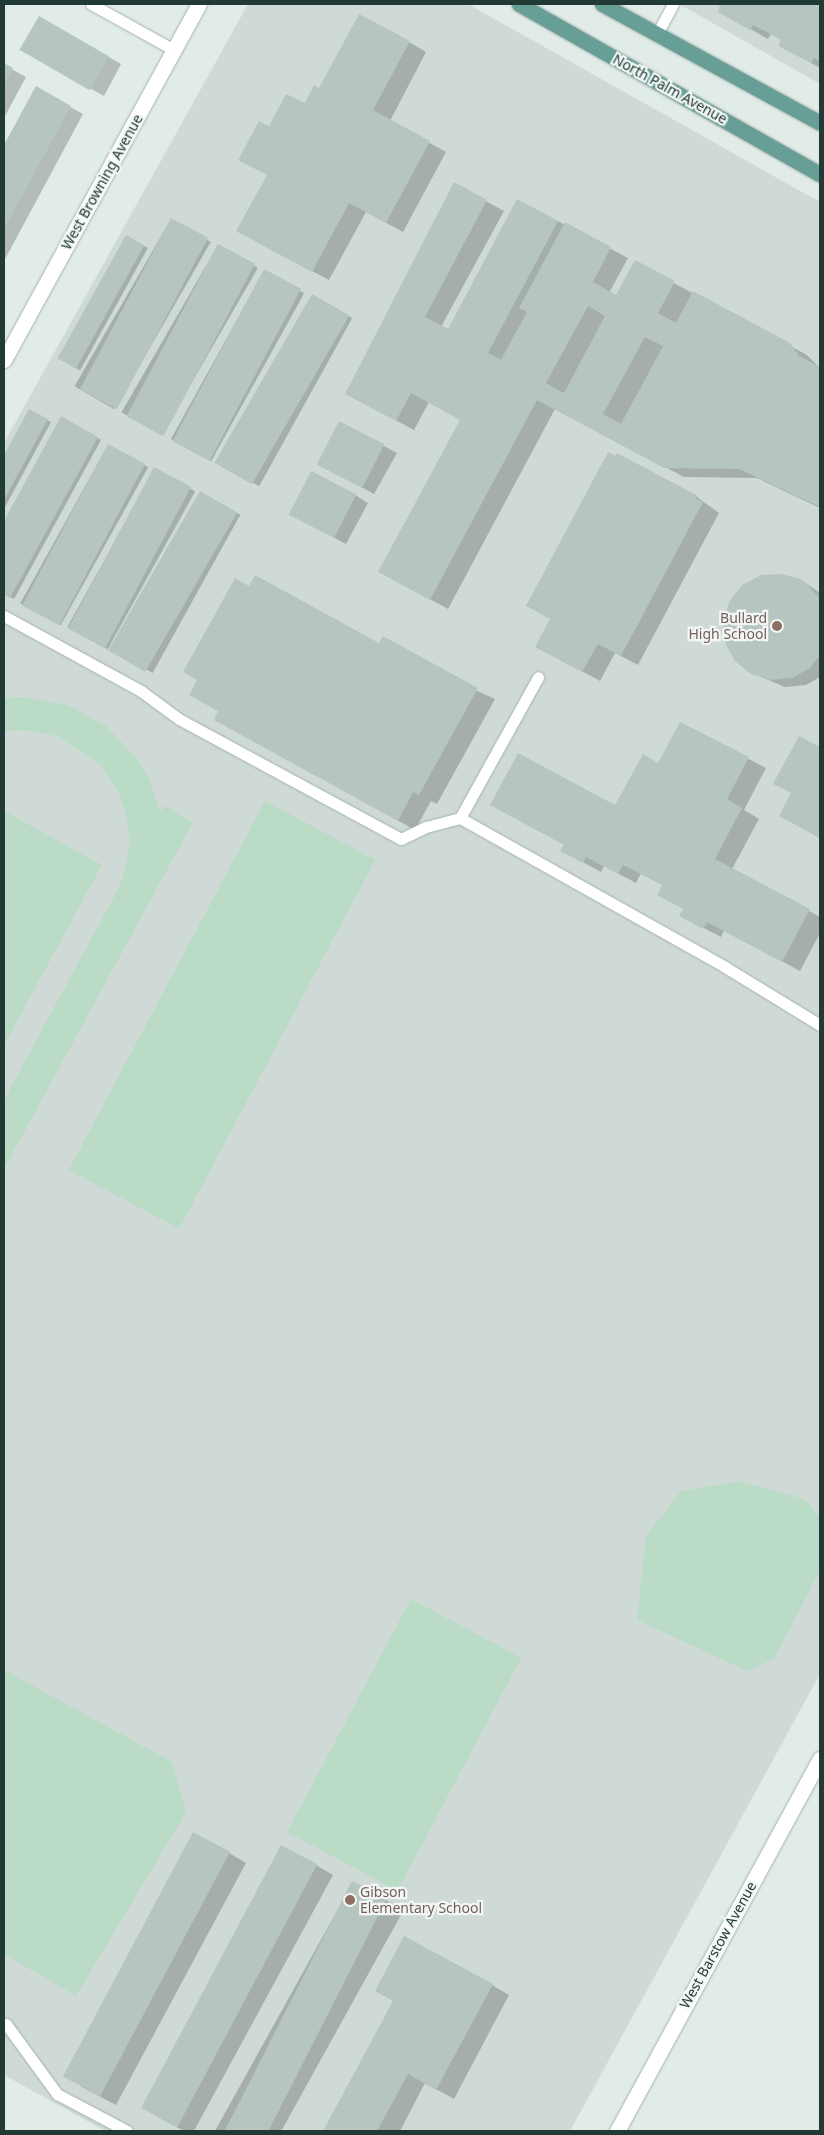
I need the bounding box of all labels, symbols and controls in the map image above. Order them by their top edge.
street label: North Palm Avenue [610,51,730,127]
street label: West Browning Avenue [58,111,146,253]
place label: Bullard High School [689,610,767,642]
marker: Bullard High School [771,620,783,632]
street label: West Barstow Avenue [676,1879,760,2011]
place label: Gibson Elementary School [360,1884,482,1916]
marker: Gibson Elementary School [344,1894,356,1906]

